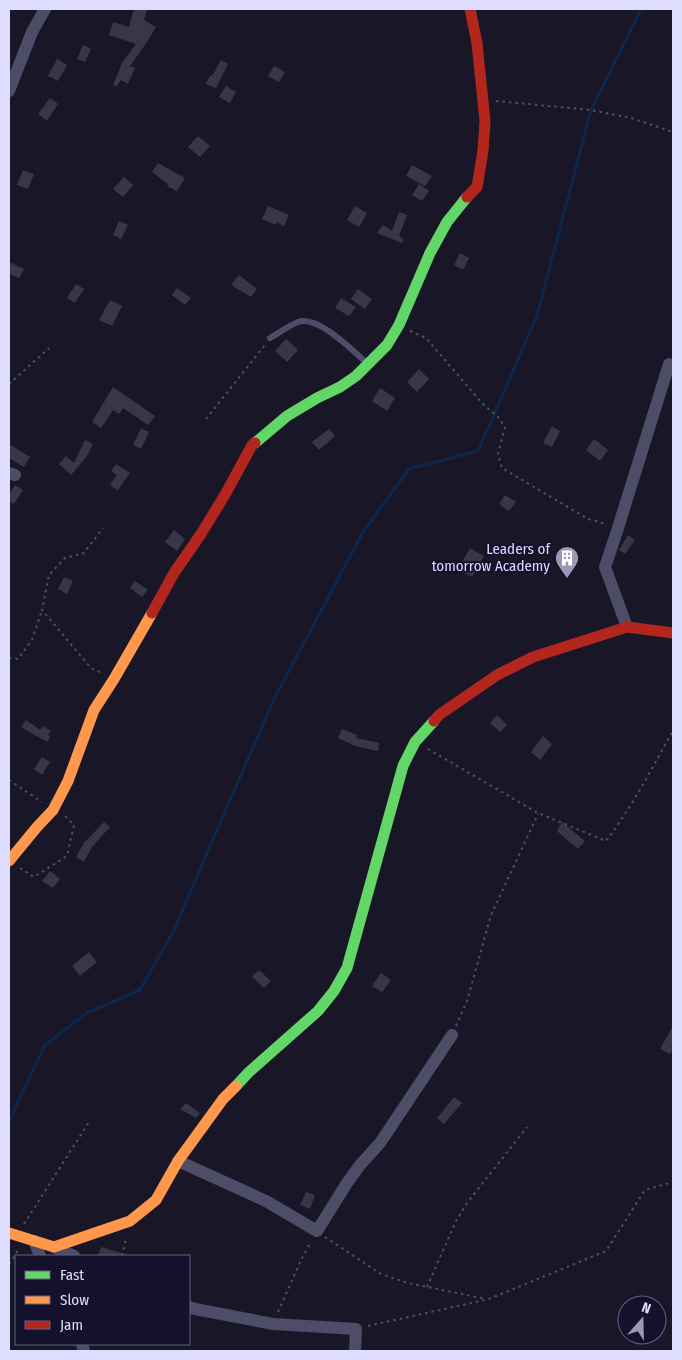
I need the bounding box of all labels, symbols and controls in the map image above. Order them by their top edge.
place label: Leaders of tomorrow Academy [432,540,551,575]
building icon: Leaders of tomorrow Academy [554,545,580,579]
legend [15,1255,190,1345]
text: Fast [60,1266,84,1284]
text: Slow [60,1291,89,1309]
north arrow [617,1295,667,1345]
text: N [639,1299,653,1318]
text: Jam [60,1316,83,1334]

